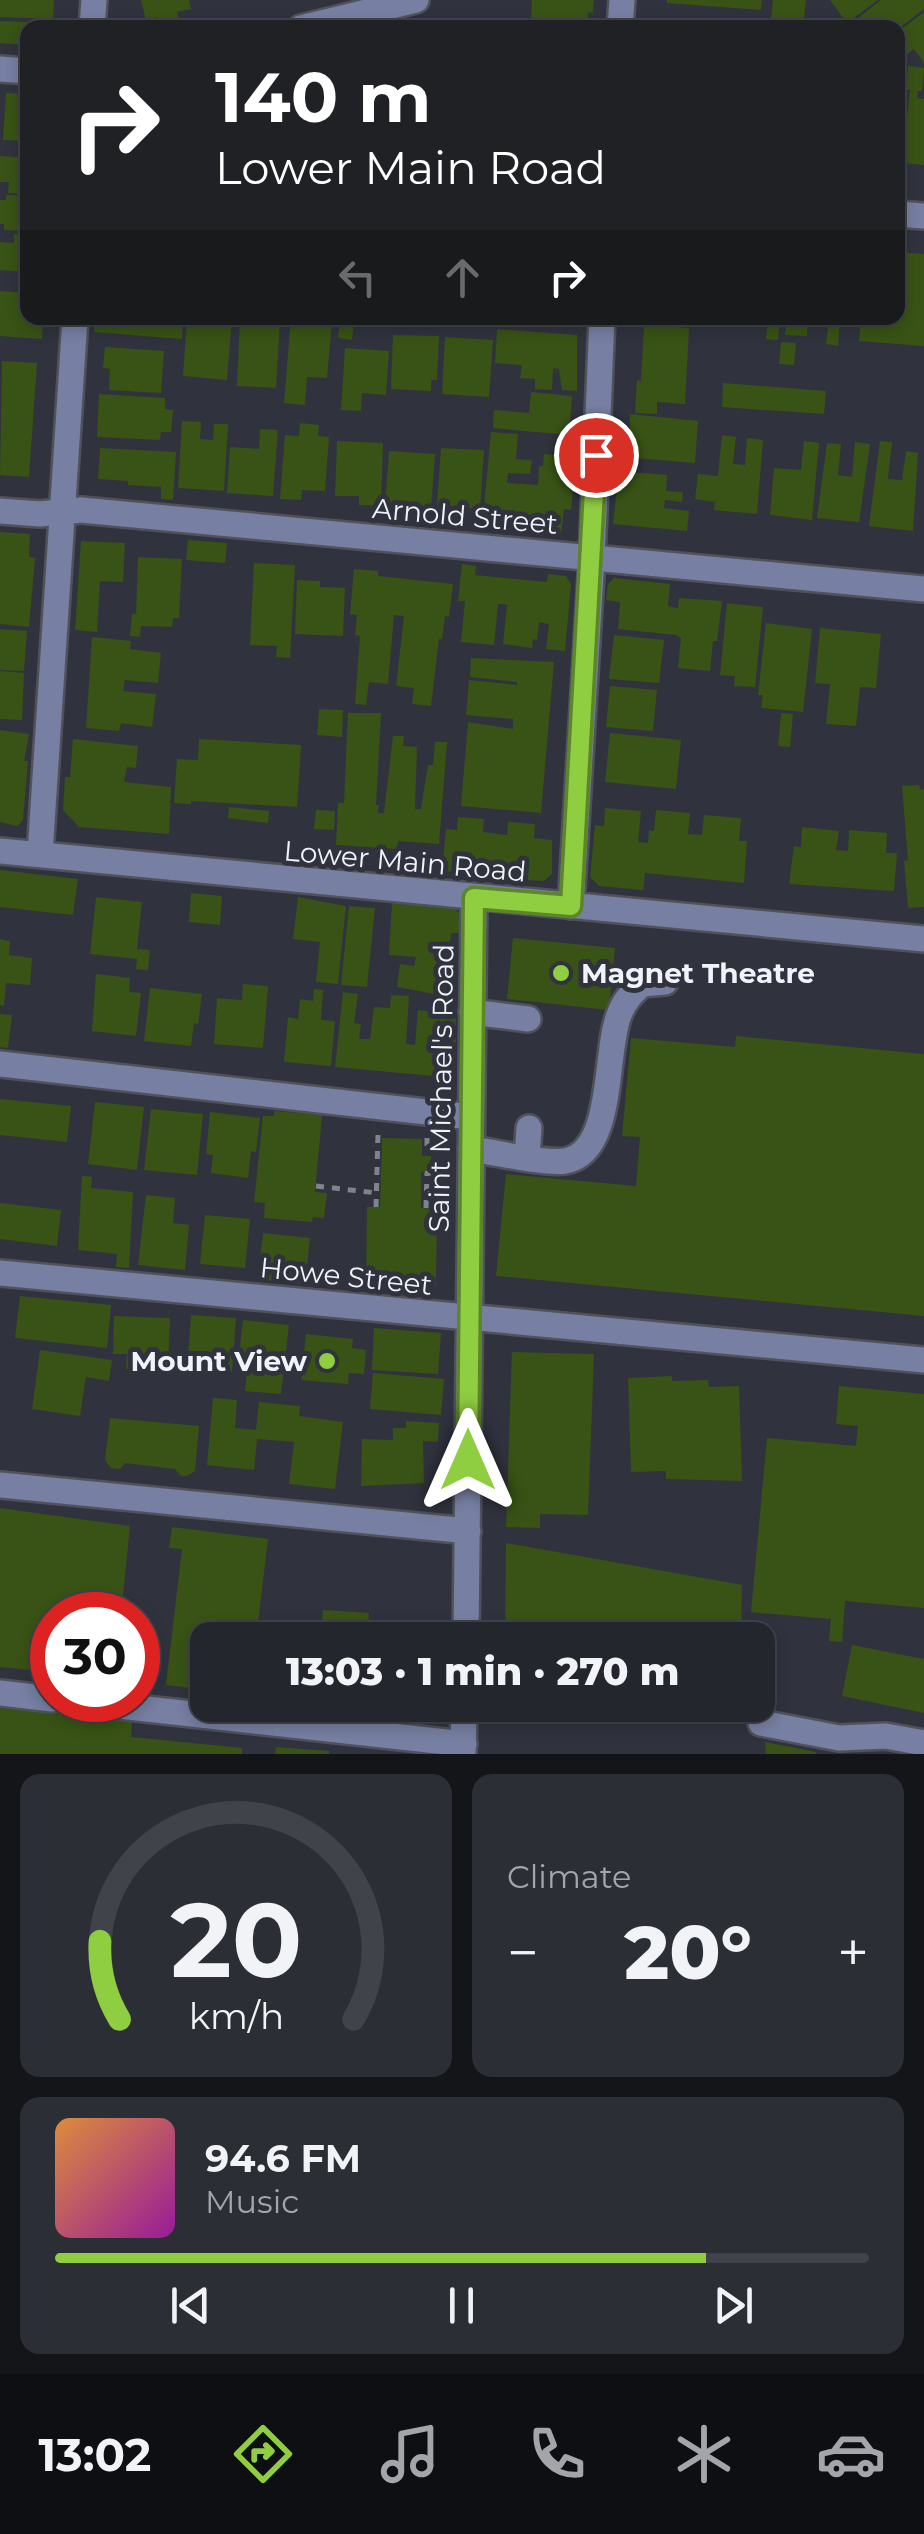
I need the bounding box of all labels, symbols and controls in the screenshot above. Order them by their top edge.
text: 140 m [215,54,431,140]
icon: right [50,60,180,190]
text: Lower Main Road [215,140,606,195]
icon: left [330,250,385,305]
icon: ahead [435,250,490,305]
icon: right [540,250,595,305]
pin [554,413,639,498]
icon: arrive [569,428,624,483]
street label: Arnold Street [371,491,559,541]
street label: Lower Main Road [282,833,528,889]
street label: Saint Michael's Road [421,943,461,1233]
place label: Magnet Theatre [581,956,815,990]
marker: Magnet Theatre [550,962,572,984]
street label: Howe Street [258,1250,434,1302]
place label: Mount View [130,1344,308,1378]
marker: Mount View [316,1350,338,1372]
position arrow [416,1408,520,1512]
speed limit sign: 30 [30,1592,160,1722]
text: 13:03 · 1 min · 270 m [286,1648,679,1695]
text: Climate [507,1857,631,1896]
text: 20 [170,1876,302,2003]
text: 20° [624,1906,752,1998]
text: − [507,1919,539,1986]
text: + [837,1919,869,1986]
text: km/h [188,1994,284,2038]
text: 94.6 FM [205,2135,361,2182]
text: Music [205,2182,299,2221]
icon: previous [163,2278,218,2333]
icon: pause [434,2278,489,2333]
icon: next [706,2278,761,2333]
icon: directions [228,2419,298,2489]
icon: music [375,2419,445,2489]
icon: phone [522,2419,592,2489]
icon: climate [669,2419,739,2489]
icon: car [816,2419,886,2489]
text: 13:02 [38,2427,151,2482]

